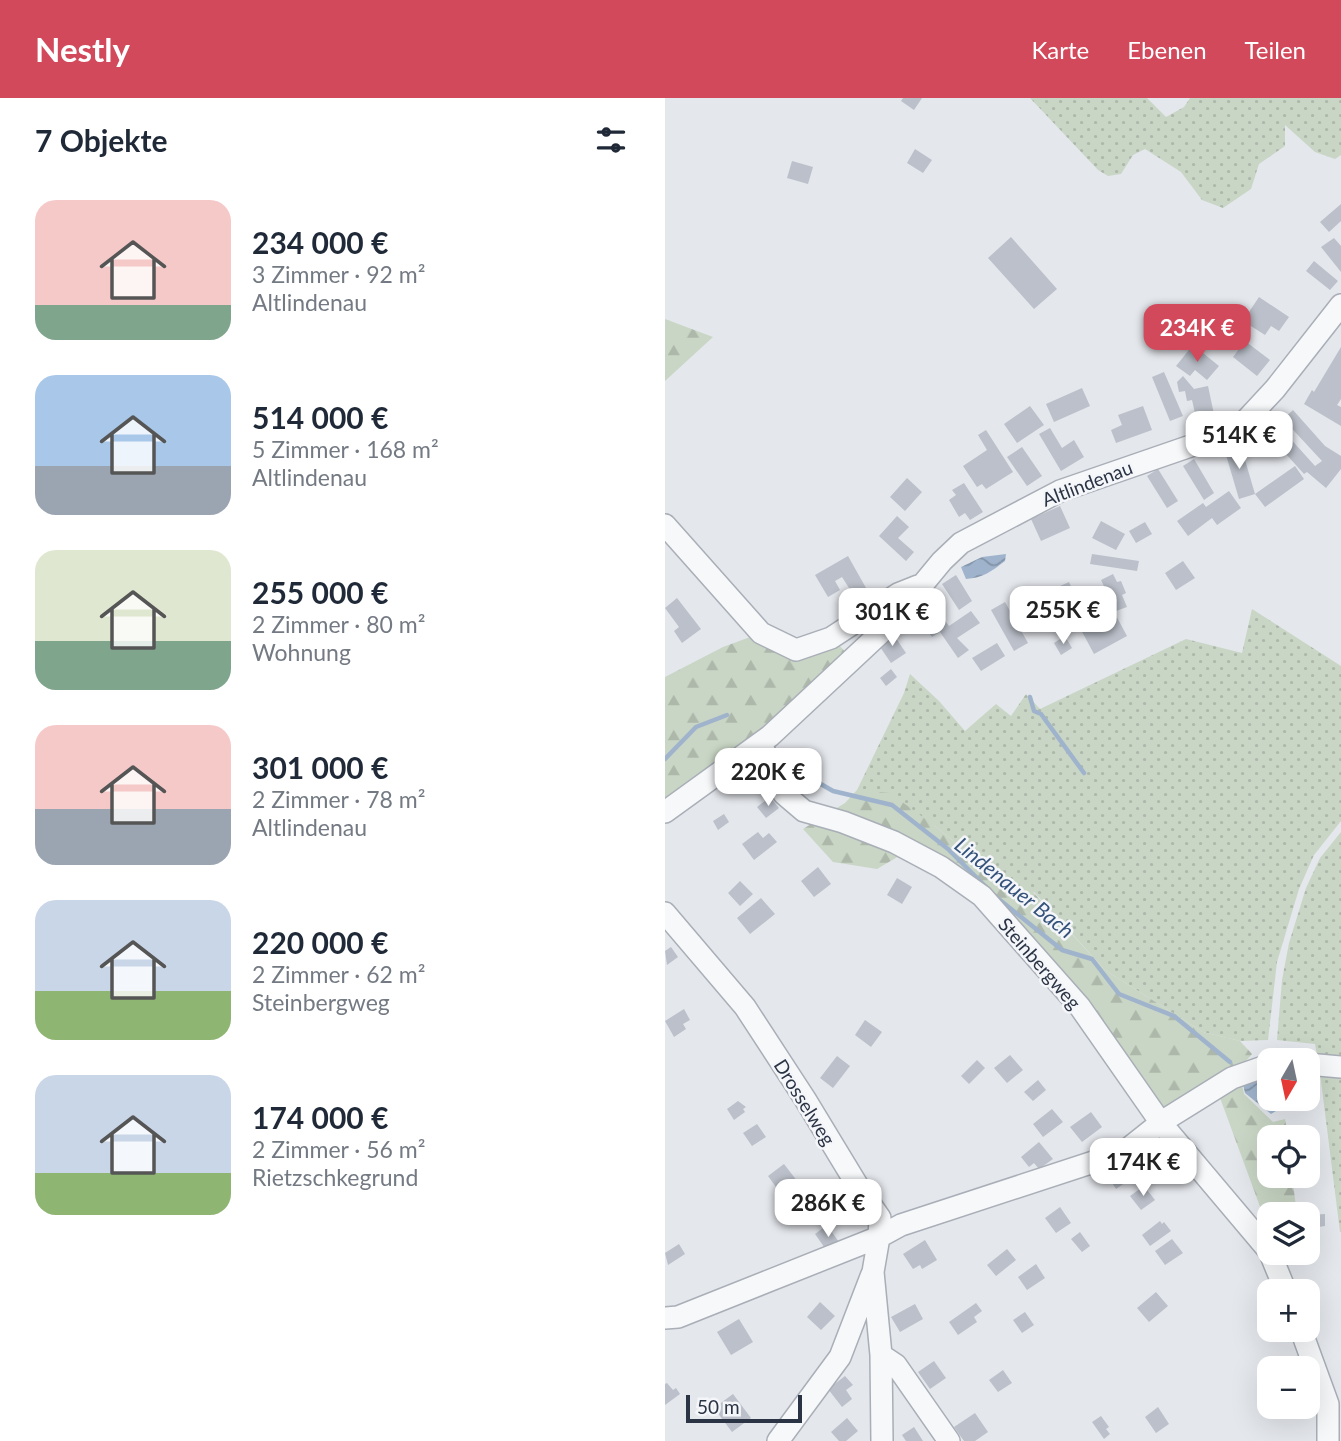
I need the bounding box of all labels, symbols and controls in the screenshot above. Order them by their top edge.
text: Nestly [35,29,130,69]
text: Karte [1032,35,1089,64]
text: Ebenen [1127,35,1207,64]
text: Teilen [1245,35,1306,64]
icon: filters [592,121,630,159]
text: 7 Objekte [35,122,167,158]
text: 234 000 € [252,224,388,260]
icon: home [91,228,175,312]
text: 3 Zimmer · 92 m² [252,260,425,288]
text: Altlindenau [252,288,367,316]
pin: 234K € [1140,304,1254,364]
text: 234K € [1160,313,1234,341]
text: 514 000 € [252,399,388,435]
icon: home [91,403,175,487]
pin: 514K € [1182,412,1296,471]
text: 514K € [1202,420,1276,448]
text: 5 Zimmer · 168 m² [252,435,439,463]
street label: Altlindenau [1038,455,1136,511]
text: Altlindenau [252,463,367,491]
text: 255 000 € [252,574,388,610]
icon: home [91,578,175,662]
pin: 255K € [1006,587,1120,646]
pin: 301K € [835,588,949,648]
text: 255K € [1026,595,1100,623]
text: 301K € [855,597,929,625]
text: 2 Zimmer · 80 m² [252,610,425,638]
text: Wohnung [252,638,351,666]
pin: 220K € [711,748,825,808]
text: 301 000 € [252,749,388,785]
icon: home [91,753,175,837]
text: 220K € [731,757,805,785]
text: 2 Zimmer · 78 m² [252,785,425,813]
text: Altlindenau [252,813,367,841]
water label: Lindenauer Bach [951,831,1079,943]
street label: Steinbergweg [994,913,1086,1014]
text: 220 000 € [252,924,388,960]
icon: home [91,928,175,1012]
text: 2 Zimmer · 62 m² [252,960,425,988]
text: Steinbergweg [252,988,390,1016]
north arrow [1257,1048,1319,1111]
map controls [1257,1048,1320,1419]
street label: Drosselweg [769,1055,841,1149]
text: 174 000 € [252,1099,388,1135]
icon: home [91,1103,175,1187]
button: locate [1257,1125,1320,1188]
text: 2 Zimmer · 56 m² [252,1135,425,1163]
pin: 174K € [1086,1138,1200,1198]
text: 174K € [1106,1147,1180,1175]
text: Rietzschkegrund [252,1163,418,1191]
pin: 286K € [771,1180,885,1239]
text: 286K € [791,1188,865,1216]
button: layers [1257,1202,1320,1265]
button: + [1257,1279,1320,1342]
button: − [1257,1356,1320,1419]
scale bar [686,1392,801,1424]
text: 50 m [697,1395,740,1418]

